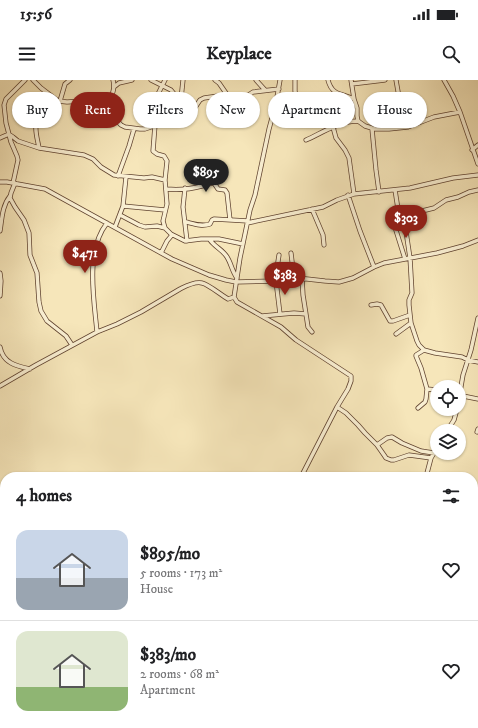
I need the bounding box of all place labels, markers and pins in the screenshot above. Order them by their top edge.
pin: $895 [182,159,230,193]
pin: $303 [382,205,430,239]
pin: $471 [61,240,109,274]
pin: $383 [261,262,309,296]

